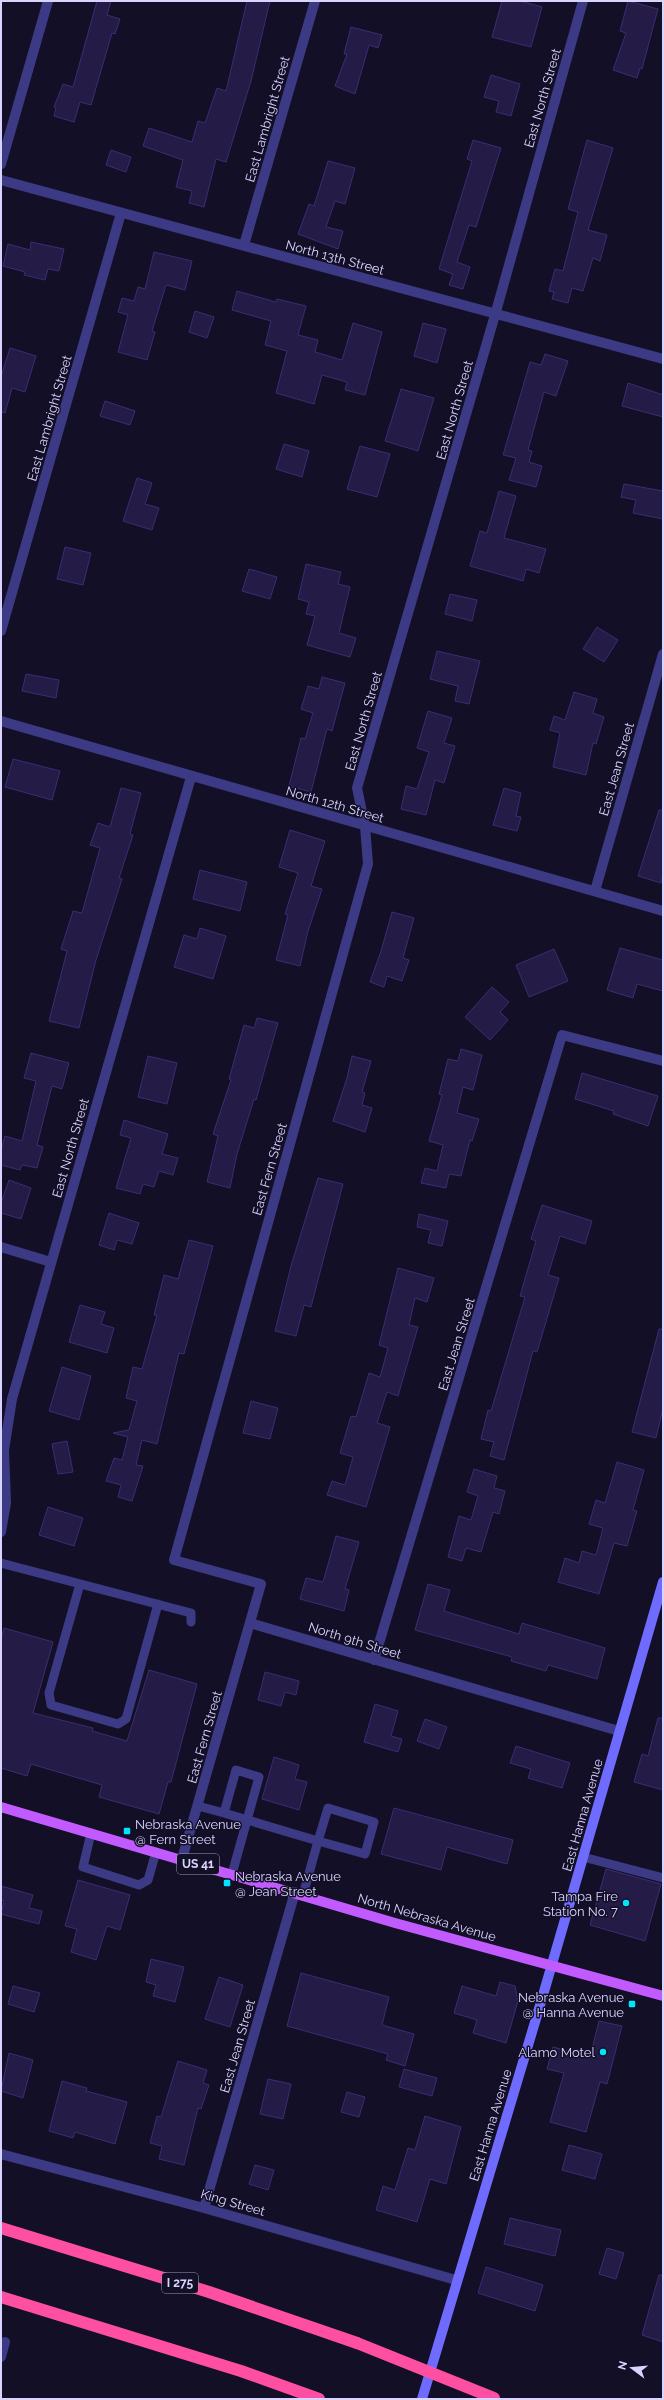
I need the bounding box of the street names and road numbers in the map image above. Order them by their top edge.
street label: East North Street [521,46,564,149]
street label: East Lambright Street [242,54,293,184]
street label: North 13th Street [284,237,386,278]
street label: East Lambright Street [24,353,75,483]
street label: East North Street [433,358,476,461]
street label: East North Street [342,669,385,772]
street label: East Jean Street [596,720,637,818]
street label: North 12th Street [284,783,386,826]
street label: East North Street [49,1096,92,1199]
street label: East Fern Street [249,1121,290,1217]
street label: East Jean Street [435,1295,478,1392]
street label: North 9th Street [307,1619,404,1662]
street label: East Fern Street [184,1689,225,1785]
street label: East Hanna Avenue [559,1757,606,1873]
road number: US 41 [177,1854,219,1874]
street label: North Nebraska Avenue [356,1891,498,1945]
street label: East Jean Street [217,1997,258,2095]
street label: East Hanna Avenue [466,2067,515,2183]
street label: King Street [199,2186,267,2219]
road number: I 275 [162,2273,198,2293]

